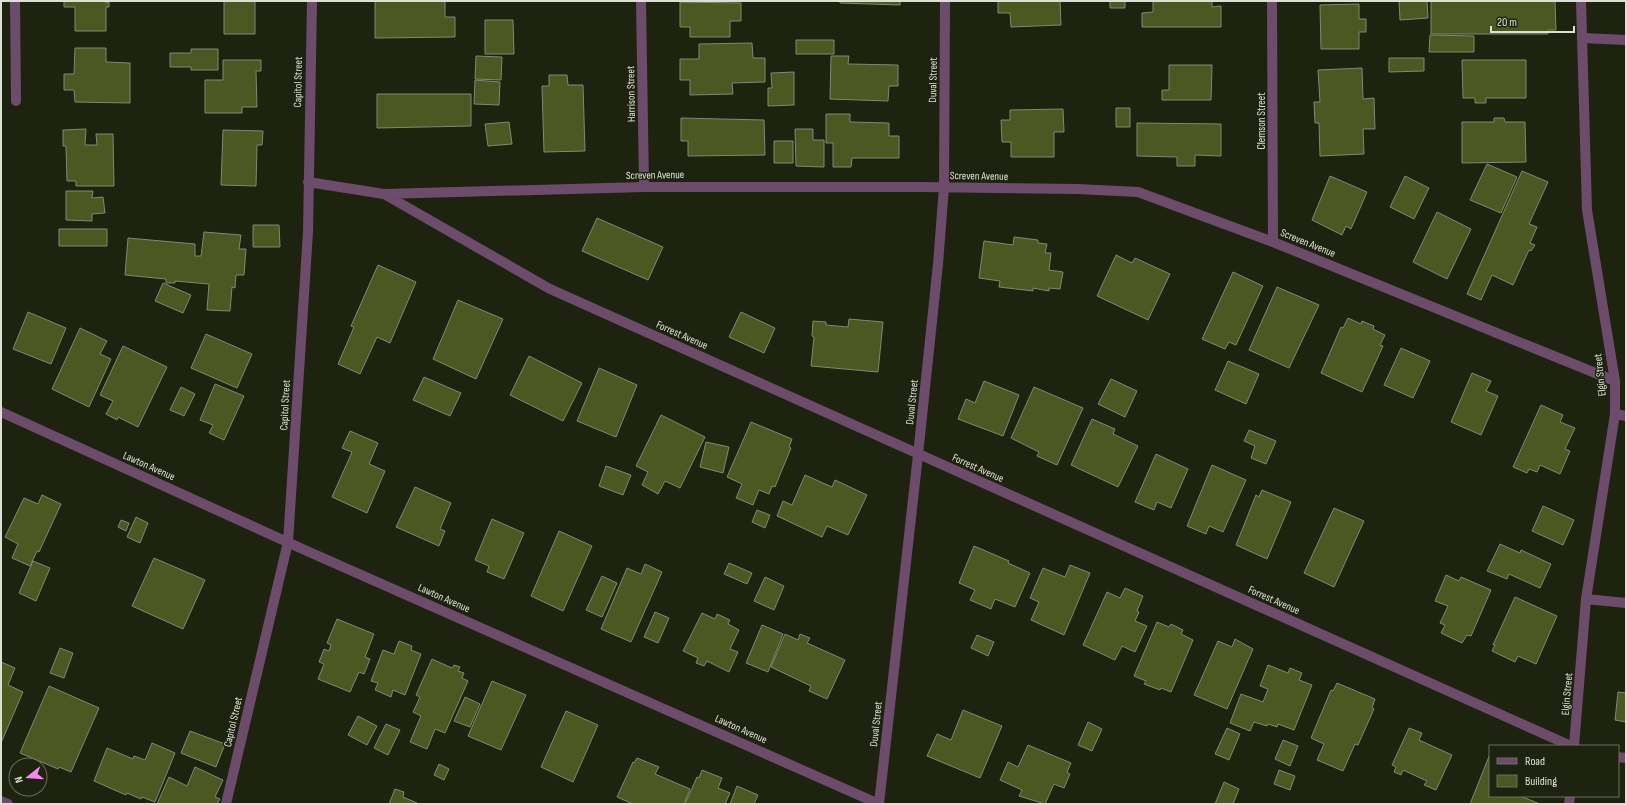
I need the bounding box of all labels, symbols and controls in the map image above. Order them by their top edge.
scale bar [1491,8,1574,34]
text: 20 m [1497,15,1517,30]
street label: Capitol Street [291,56,305,108]
street label: Duval Street [926,57,940,103]
street label: Harrison Street [624,65,638,122]
street label: Clemson Street [1255,92,1268,150]
street label: Screven Avenue [626,168,684,182]
street label: Screven Avenue [950,169,1008,183]
street label: Screven Avenue [1279,226,1337,260]
street label: Forrest Avenue [654,318,710,352]
street label: Elgin Street [1591,352,1609,397]
street label: Duval Street [903,378,921,425]
street label: Capitol Street [277,379,293,431]
street label: Lawton Avenue [121,449,177,483]
street label: Forrest Avenue [950,451,1006,485]
street label: Lawton Avenue [416,581,472,615]
street label: Forrest Avenue [1246,583,1302,617]
street label: Elgin Street [1559,672,1575,716]
street label: Capitol Street [221,695,245,748]
street label: Duval Street [867,700,885,747]
street label: Lawton Avenue [713,712,769,746]
legend [1489,745,1619,797]
text: Road [1525,754,1545,769]
north arrow [8,757,48,797]
text: Building [1525,774,1557,789]
text: N [12,775,26,784]

